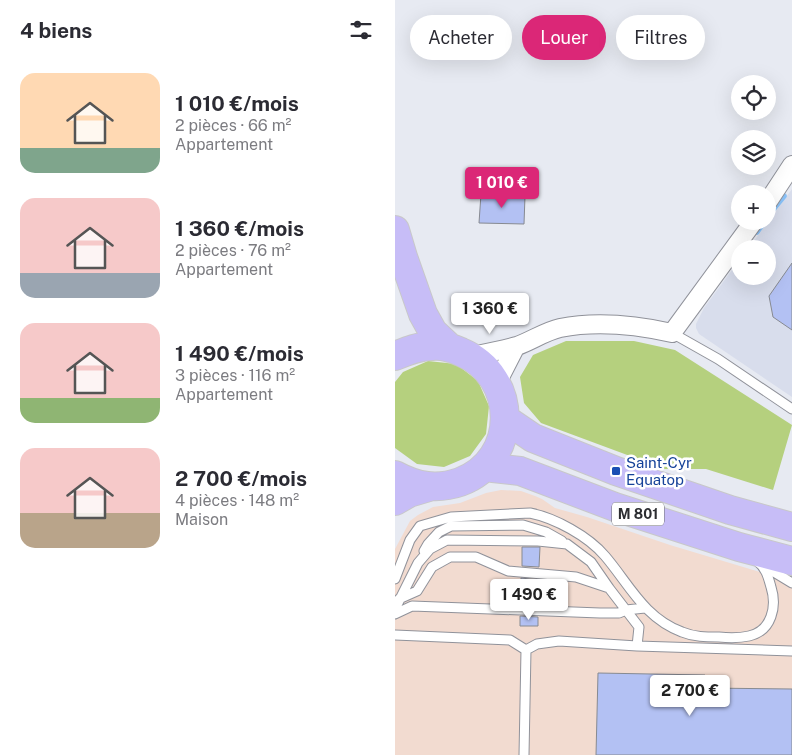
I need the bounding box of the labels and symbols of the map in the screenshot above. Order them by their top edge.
pin: 1 010 € [456,166,548,209]
pin: 1 360 € [444,292,536,335]
place label: Saint-Cyr Equatop [626,454,692,488]
marker: Saint-Cyr Equatop [610,465,622,477]
road number: M 801 [612,502,664,526]
pin: 1 490 € [483,578,575,621]
pin: 2 700 € [644,674,736,717]

